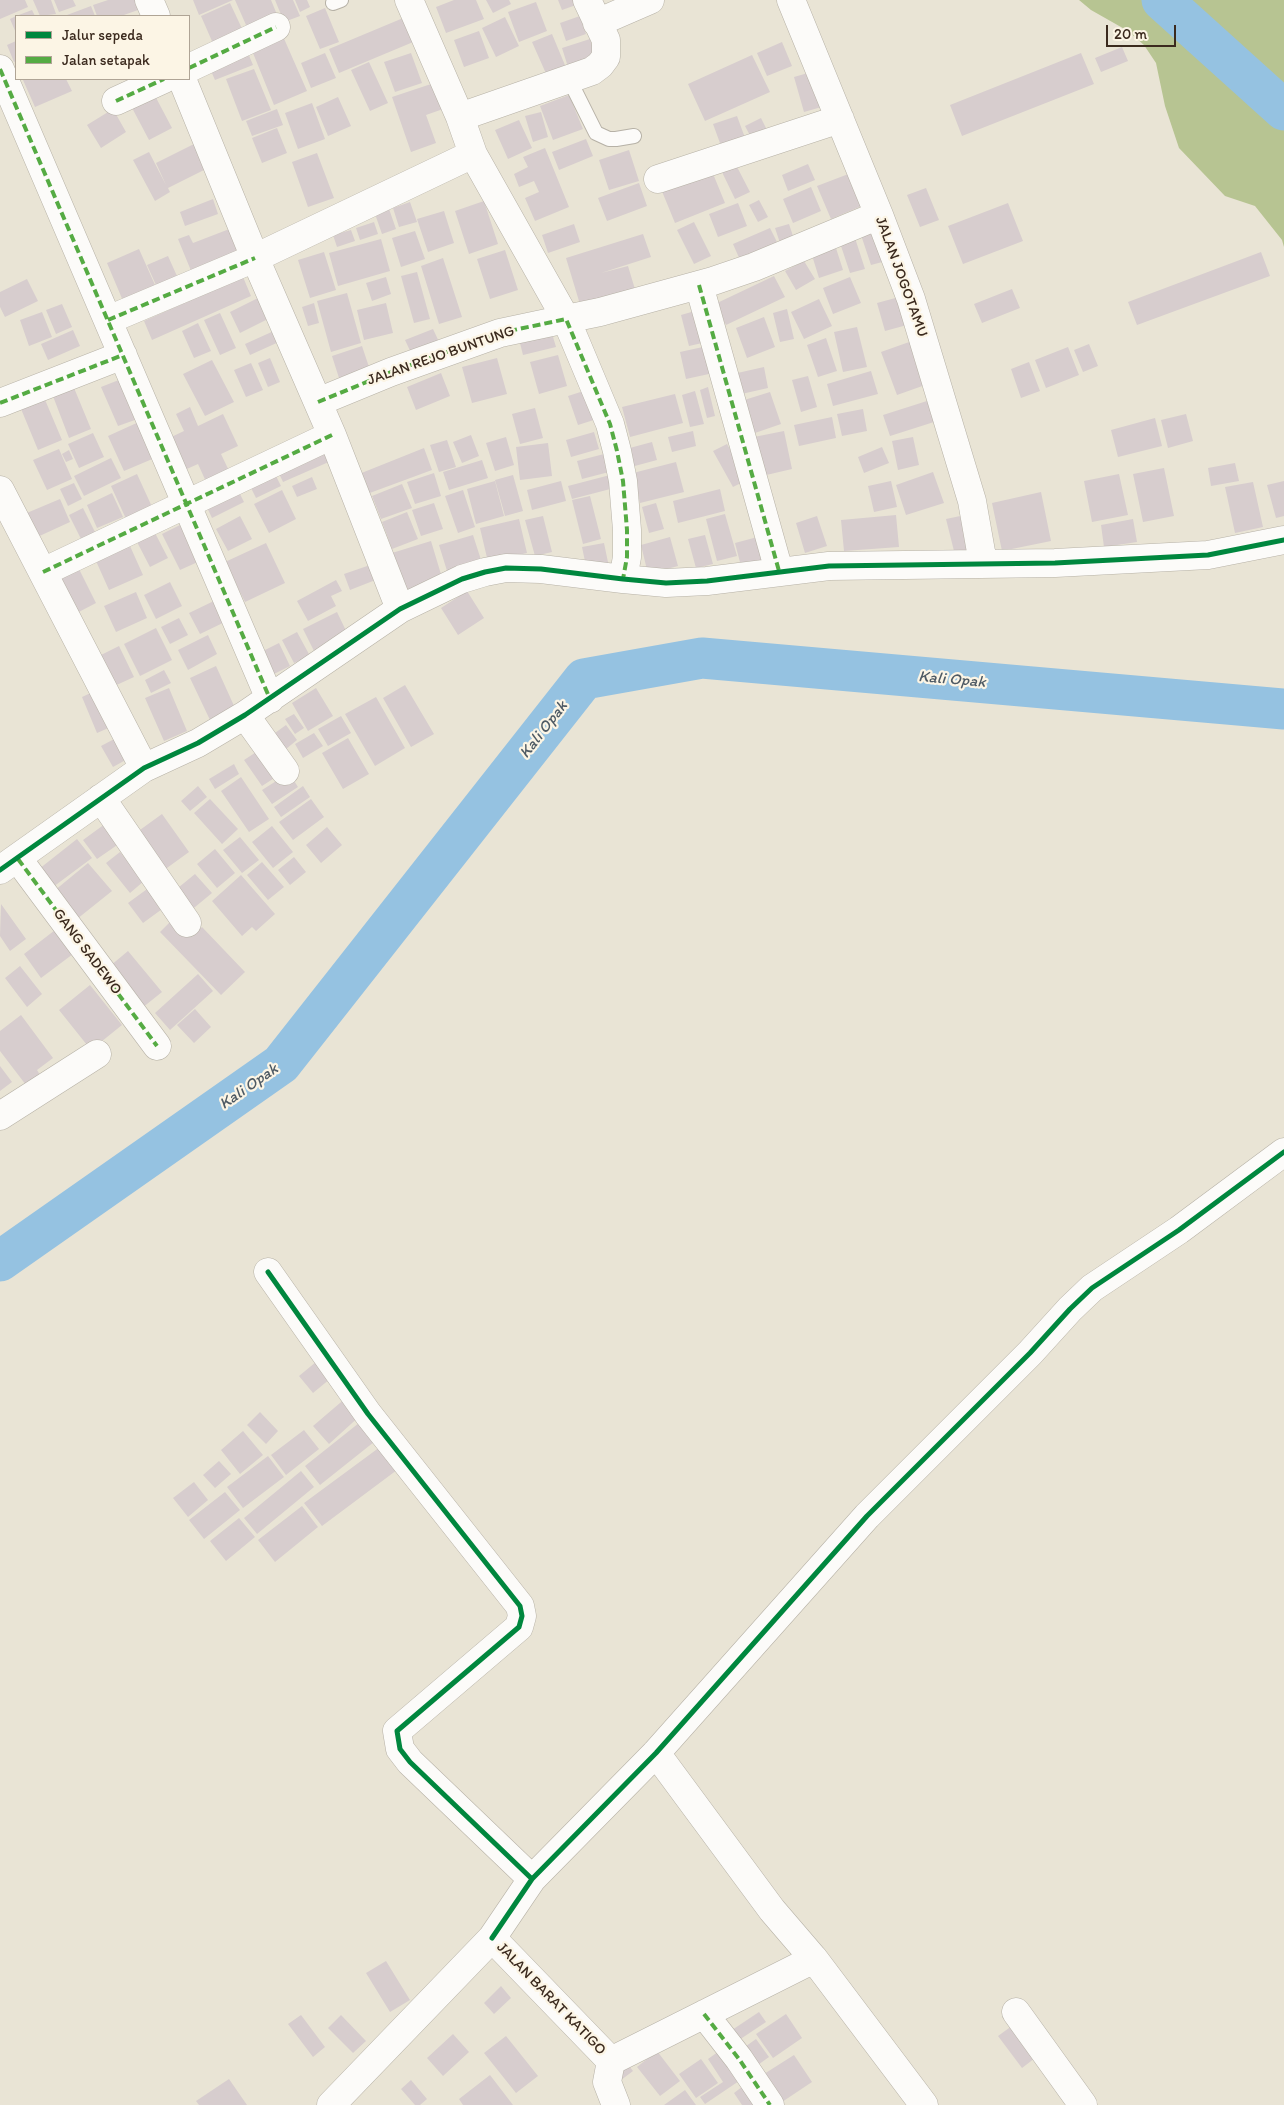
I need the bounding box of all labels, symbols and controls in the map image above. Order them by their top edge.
legend [15,15,190,80]
scale bar [1109,15,1179,47]
text: 20 m [1114,25,1147,43]
text: Jalur sepeda [62,26,143,44]
text: Jalan setapak [62,51,150,69]
street label: JALAN JOGOTAMU [871,214,931,340]
street label: JALAN REJO BUNTUNG [365,322,517,390]
water label: Kali Opak [918,668,986,692]
water label: Kali Opak [516,698,572,762]
street label: GANG SADEWO [49,905,125,999]
water label: Kali Opak [216,1060,282,1114]
street label: JALAN BARAT KATIGO [492,1939,610,2059]

